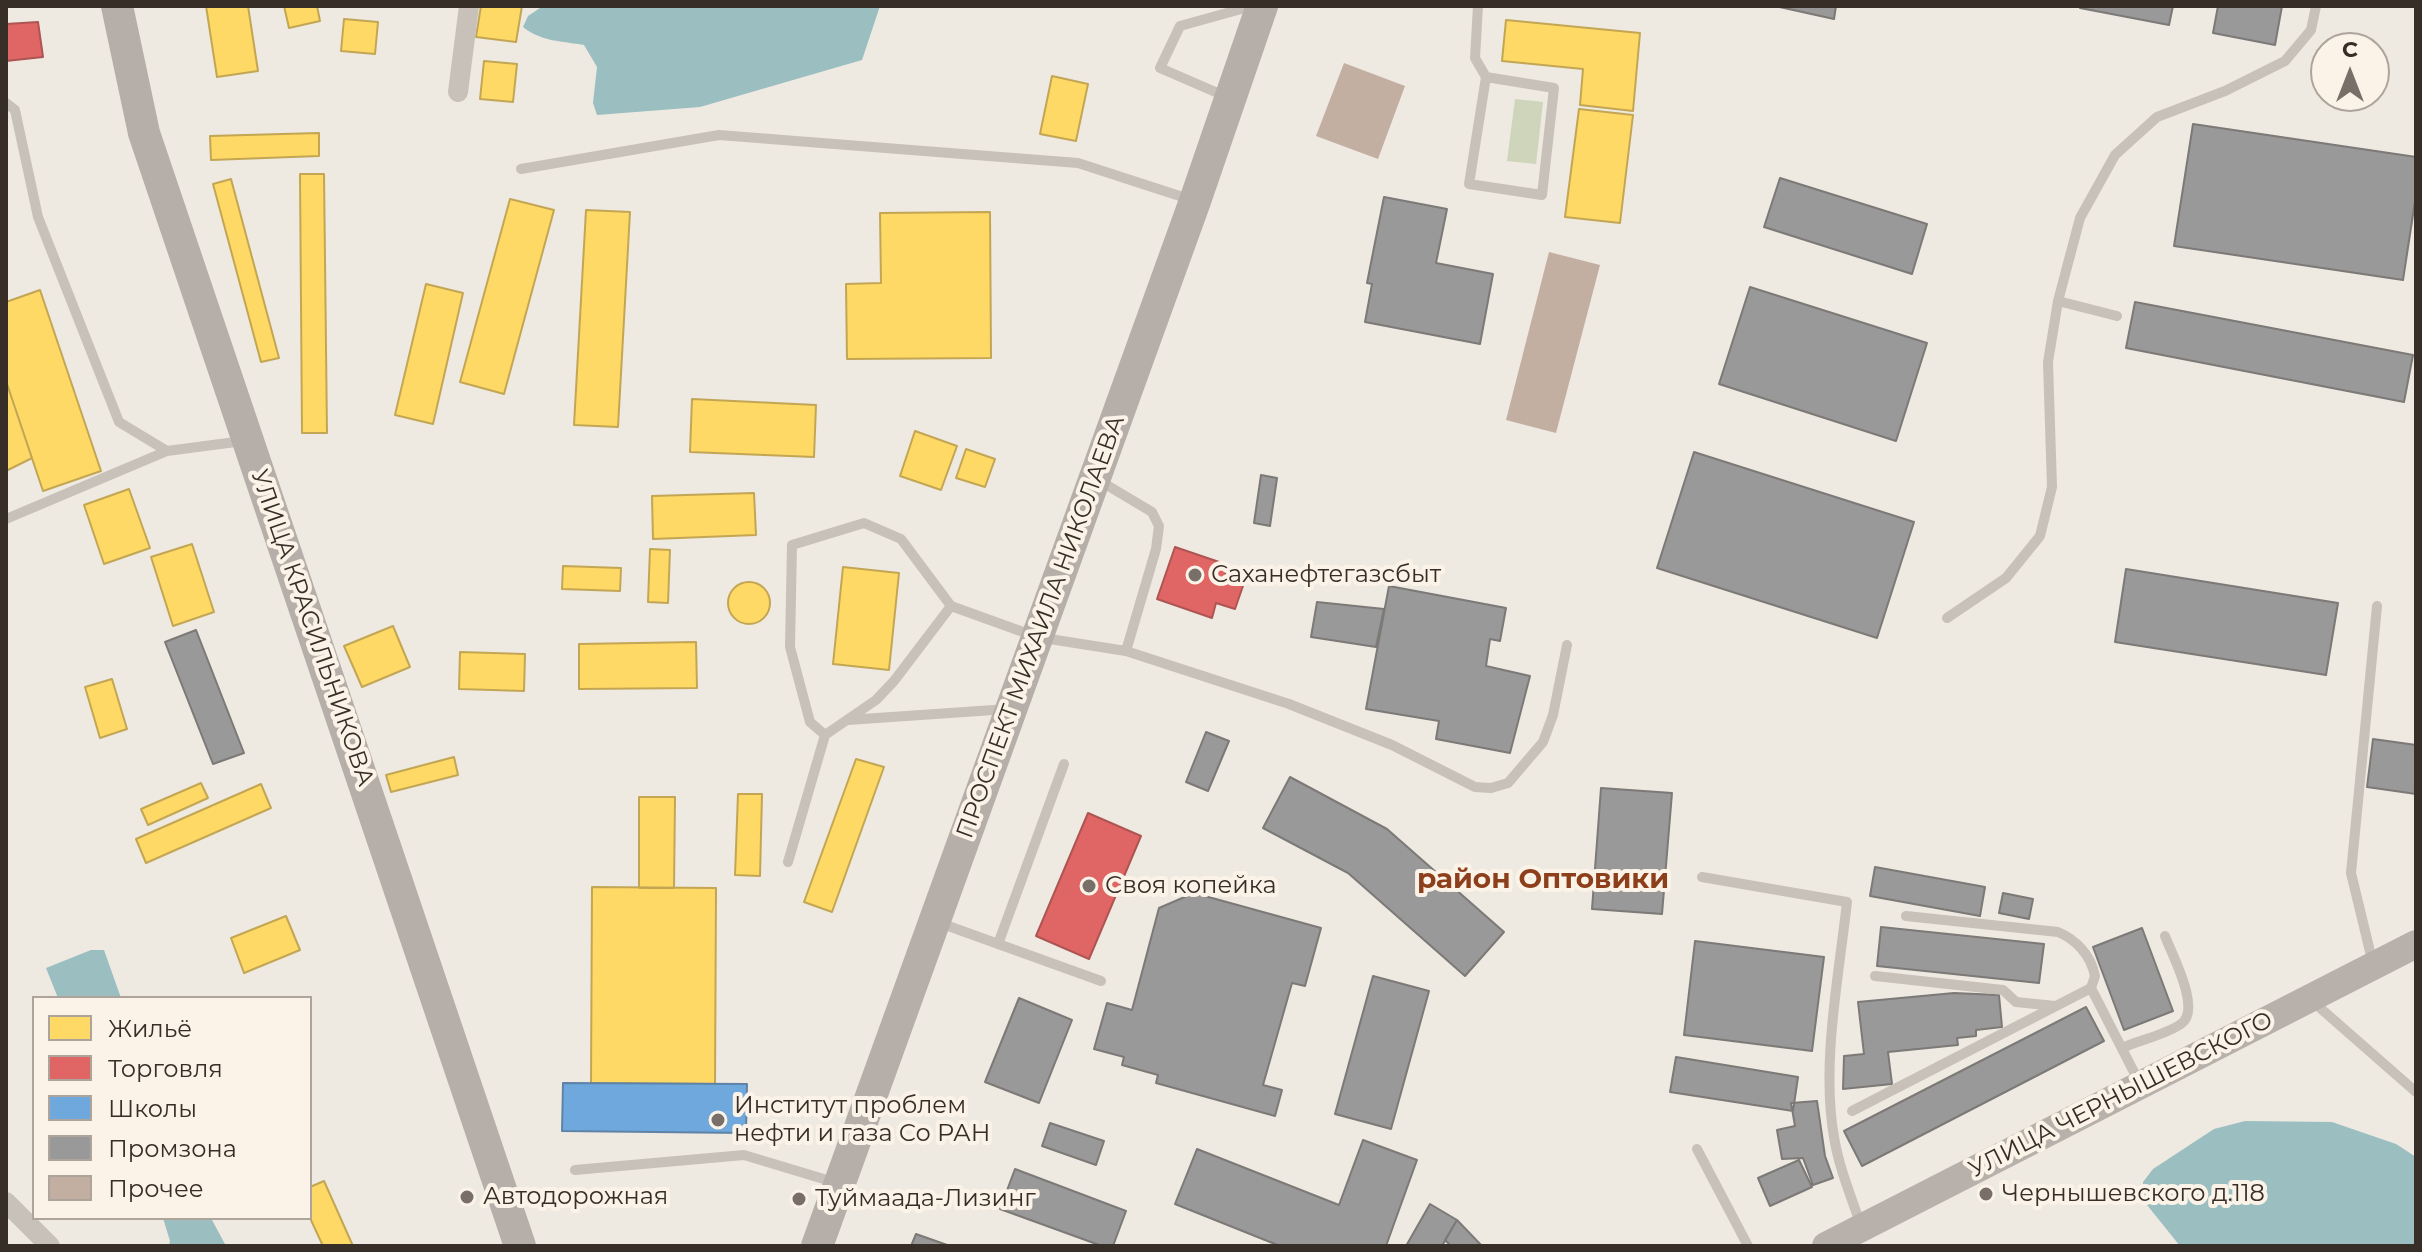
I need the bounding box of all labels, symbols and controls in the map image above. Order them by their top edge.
north arrow [2310,32,2390,112]
text: С [2342,36,2358,63]
street label: ПРОСПЕКТ МИХАИЛА НИКОЛАЕВА [951,412,1131,842]
street label: УЛИЦА КРАСИЛЬНИКОВА [244,466,380,790]
place label: Саханефтегазсбыт [1211,561,1441,589]
marker: Саханефтегазсбыт [1186,566,1204,584]
district label: район Оптовики [1417,863,1669,897]
place label: Своя копейка [1105,872,1276,900]
marker: Своя копейка [1080,877,1098,895]
legend [32,996,312,1220]
street label: УЛИЦА ЧЕРНЫШЕВСКОГО [1964,1006,2278,1184]
text: Жильё [108,1014,192,1043]
text: Торговля [108,1054,223,1083]
place label: Институт проблем нефти и газа Со РАН [734,1092,991,1148]
text: Школы [108,1094,197,1123]
marker: Институт проблем нефти и газа Со РАН [709,1111,727,1129]
text: Промзона [108,1134,237,1163]
text: Прочее [108,1174,204,1203]
place label: Чернышевского д.118 [2002,1180,2265,1208]
place label: Автодорожная [483,1183,668,1211]
place label: Туймаада-Лизинг [815,1185,1036,1213]
marker: Чернышевского д.118 [1977,1185,1995,1203]
marker: Автодорожная [458,1188,476,1206]
marker: Туймаада-Лизинг [790,1190,808,1208]

